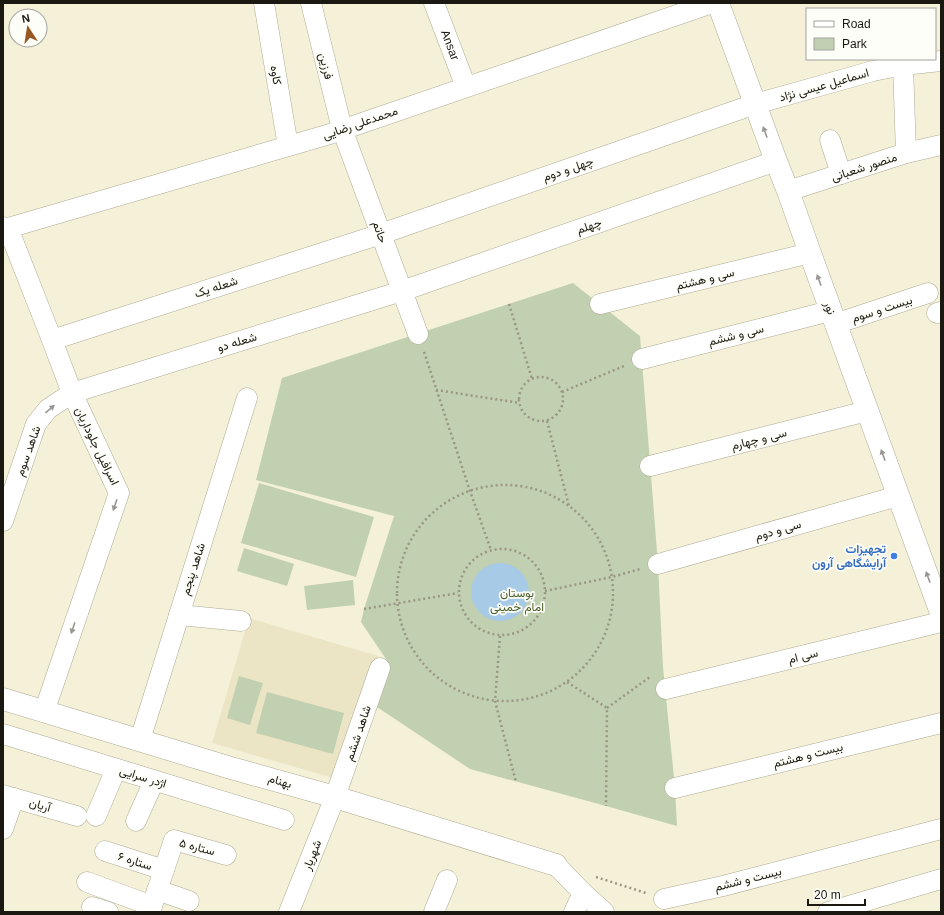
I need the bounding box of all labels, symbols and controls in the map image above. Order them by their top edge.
north arrow [8,8,48,48]
legend [806,8,936,60]
text: N [21,12,31,25]
text: Road [842,17,871,31]
street label: Ansar [438,28,462,62]
text: Park [842,37,868,51]
street label: فرزین [315,51,336,81]
street label: کاوه [266,64,285,86]
street label: اسماعیل عیسی نژاد [778,66,871,105]
street label: محمدعلی رضایی [321,104,400,143]
one-way arrow [762,125,768,137]
street label: منصور شعبانی [829,150,899,185]
street label: چهل و دوم [541,154,595,185]
street label: چهلم [575,215,604,238]
street label: حاتم [369,219,390,245]
street label: سی و هشتم [674,265,736,294]
street label: شعله یک [193,273,239,301]
one-way arrow [816,273,822,285]
street label: بیست و سوم [850,293,914,326]
street label: نور [820,299,839,317]
street label: سی و ششم [707,321,765,350]
street label: شعله دو [215,329,259,356]
one-way arrow [44,404,55,413]
street label: اسرافیل جلوداریان [71,405,122,488]
street label: شاهد سوم [12,424,45,478]
street label: سی و چهارم [730,425,788,454]
one-way arrow [880,448,886,460]
one-way arrow [112,499,118,511]
street label: سی و دوم [753,517,803,544]
street label: شاهد پنجم [178,541,209,597]
place label: تجهیزات آرایشگاهی آرون [812,542,887,571]
marker: تجهیزات آرایشگاهی آرون [889,551,899,561]
one-way arrow [924,570,930,582]
park label: بوستان امام خمینی [490,586,544,615]
one-way arrow [70,622,76,634]
street label: سی ام [787,646,820,667]
street label: شاهد ششم [342,703,375,763]
street label: بیست و هشتم [772,740,845,771]
street label: اژدر سرایی [118,763,168,792]
street label: بهنام [266,771,293,792]
street label: آریان [27,795,54,816]
street label: ستاره ۵ [177,836,216,859]
street label: شهریار [299,838,325,873]
street label: ستاره ۶ [116,849,154,874]
street label: بیست و ششم [713,864,783,895]
scale bar [808,881,865,907]
text: 20 m [814,888,841,902]

